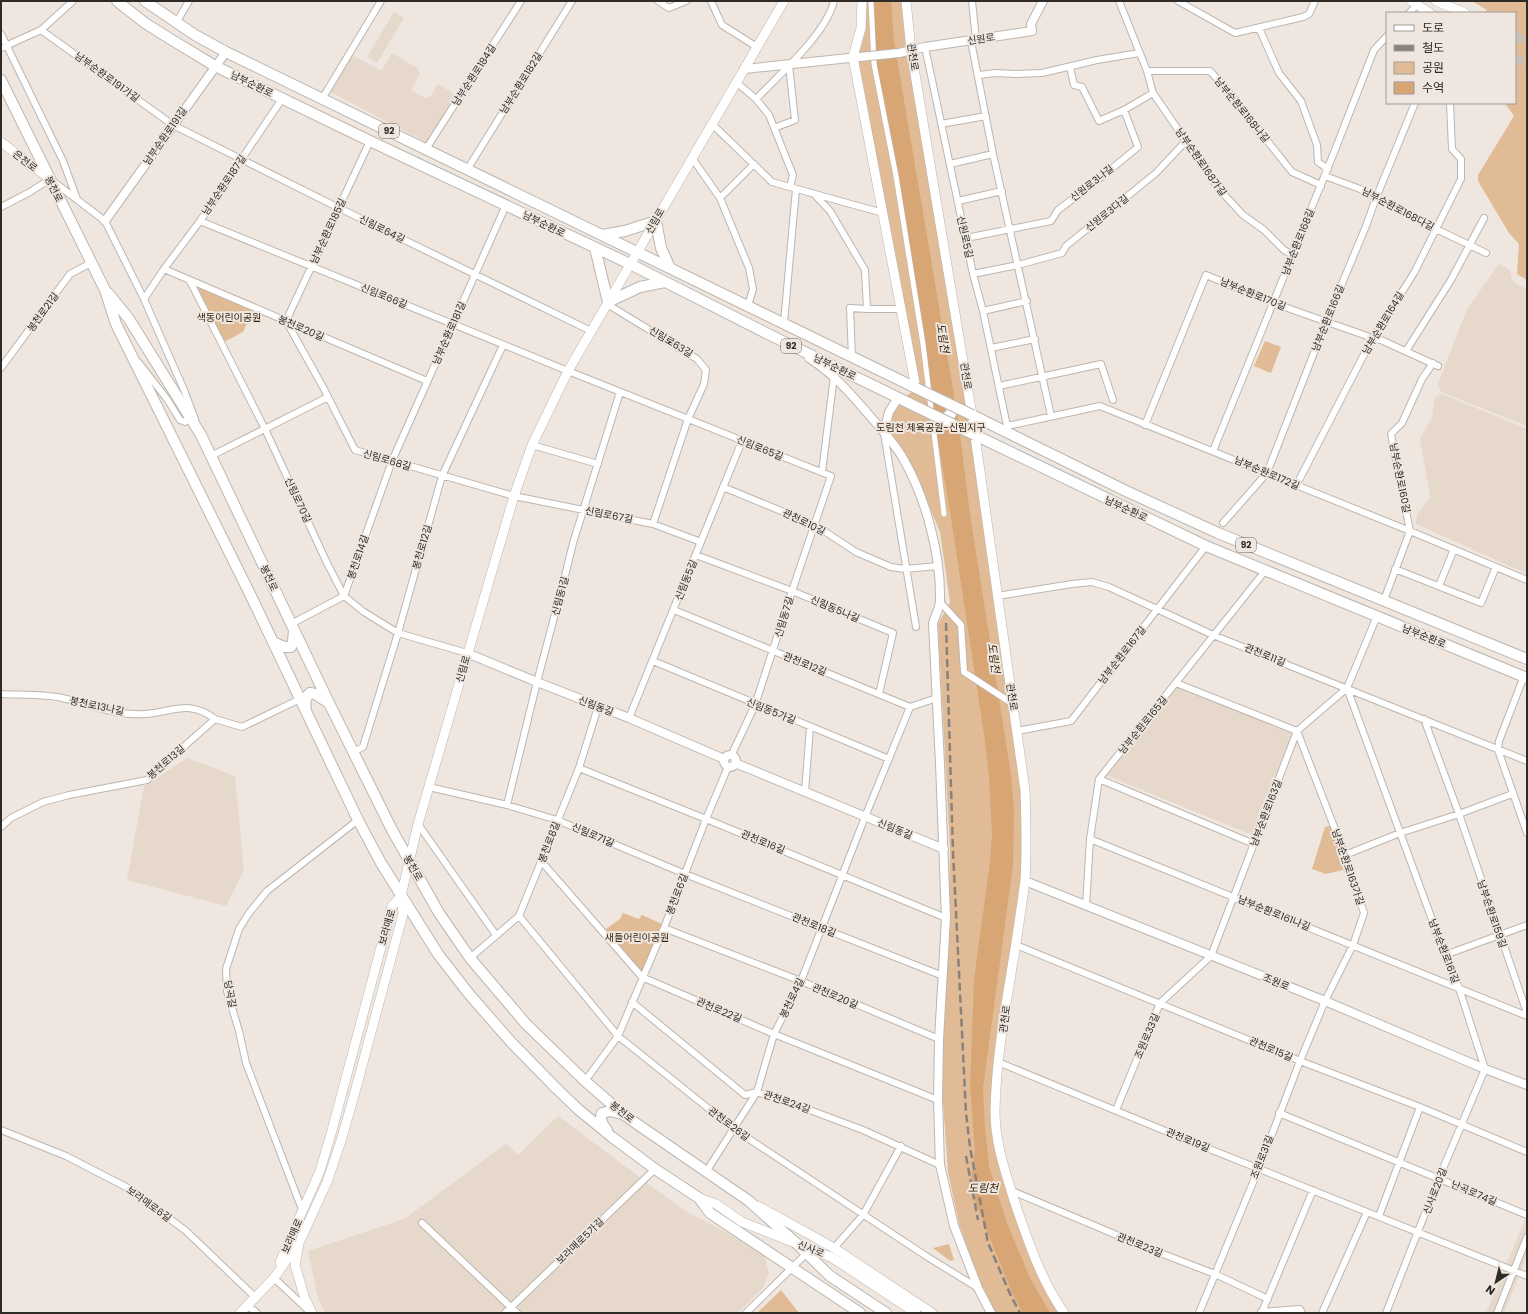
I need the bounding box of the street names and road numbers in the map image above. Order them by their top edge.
street label: 신원로 [966,29,996,49]
street label: 남부순환로184길 [448,41,500,109]
street label: 관천로 [904,42,922,72]
street label: 남부순환로191가길 [71,48,143,106]
street label: 남부순환로182길 [496,49,546,117]
street label: 남부순환로 [228,67,276,101]
street label: 남부순환로168나길 [1211,74,1273,146]
street label: 남부순환로191길 [139,104,191,168]
road number: 92 [379,124,399,138]
street label: 남부순환로168가길 [1172,125,1230,199]
street label: 은천로 [10,147,40,175]
street label: 남부순환로187길 [198,152,250,218]
street label: 신원로3나길 [1067,161,1117,205]
street label: 봉천로 [41,173,67,205]
street label: 남부순환로168다길 [1359,184,1437,234]
street label: 신원로3다길 [1082,191,1132,235]
street label: 남부순환로185길 [306,196,350,266]
street label: 신림로 [642,205,668,237]
street label: 남부순환로168길 [1278,206,1318,278]
street label: 남부순환로 [520,207,568,241]
street label: 신림로64길 [356,211,408,247]
street label: 신원로5길 [953,214,977,260]
street label: 남부순환로170길 [1218,274,1288,314]
street label: 신림로66길 [358,280,410,312]
street label: 남부순환로166길 [1308,282,1348,354]
street label: 봉천로21길 [23,289,63,335]
street label: 남부순환로164길 [1358,289,1408,357]
street label: 남부순환로181길 [428,299,470,367]
street label: 봉천로20길 [276,312,326,344]
street label: 신림로63길 [646,323,696,361]
road number: 92 [781,339,801,353]
street label: 남부순환로 [811,350,859,384]
street label: 관천로 [956,361,976,391]
street label: 신림로65길 [734,432,786,464]
street label: 남부순환로160길 [1386,442,1414,514]
street label: 신림로68길 [361,446,413,474]
street label: 남부순환로172길 [1232,452,1302,494]
street label: 신림로70길 [281,475,315,525]
street label: 남부순환로 [1102,492,1150,526]
street label: 신림로67길 [584,503,634,527]
street label: 관천로10길 [780,505,828,539]
street label: 봉천로12길 [408,523,436,571]
street label: 봉천로14길 [343,533,373,581]
road number: 92 [1236,538,1256,552]
street label: 신림동5길 [671,557,701,603]
street label: 봉천로 [256,562,282,594]
street label: 신림동1길 [548,575,572,617]
street label: 신림동5나길 [808,592,862,626]
street label: 신림동7길 [771,595,797,639]
street label: 남부순환로 [1400,620,1448,652]
street label: 남부순환로167길 [1094,623,1150,687]
street label: 관천로11길 [1242,640,1288,670]
street label: 관천로12길 [781,648,829,680]
street label: 신림로 [452,654,474,684]
street label: 관천로 [1003,682,1021,712]
street label: 신림동길 [576,692,616,720]
street label: 봉천로13나길 [68,693,126,719]
street label: 남부순환로165길 [1115,693,1171,757]
street label: 신림동5가길 [744,694,798,728]
street label: 봉천로13길 [144,741,188,783]
street label: 남부순환로163길 [1246,777,1286,849]
street label: 신림동길 [875,815,915,843]
street label: 봉천로8길 [534,819,564,865]
street label: 신림로71길 [569,819,617,851]
street label: 관천로16길 [739,826,787,858]
street label: 남부순환로163가길 [1328,827,1368,907]
street label: 봉천로 [400,852,426,884]
street label: 봉천로6길 [662,871,692,917]
street label: 남부순환로159길 [1473,878,1511,950]
street label: 남부순환로161나길 [1235,892,1313,934]
street label: 보라매로 [375,907,399,947]
street label: 관천로18길 [790,909,838,941]
street label: 남부순환로161길 [1425,917,1463,985]
street label: 조원로 [1260,970,1292,994]
street label: 봉천로4길 [776,975,808,1021]
street label: 당곡길 [220,979,240,1009]
street label: 관천로20길 [810,980,860,1012]
street label: 관천로22길 [694,994,744,1026]
street label: 관천로 [996,1004,1014,1034]
street label: 조원로33길 [1131,1011,1163,1061]
street label: 관천로15길 [1247,1033,1295,1065]
street label: 관천로24길 [761,1087,813,1117]
street label: 봉천로 [607,1098,637,1126]
street label: 관천로26길 [705,1103,753,1145]
street label: 관천로19길 [1164,1124,1212,1156]
street label: 조원로31길 [1247,1133,1277,1181]
street label: 신사로20길 [1419,1166,1451,1216]
street label: 난곡로74길 [1449,1177,1499,1209]
street label: 보라매로6길 [123,1183,175,1225]
street label: 보라매로5가길 [553,1214,607,1268]
street label: 보라매로 [278,1216,306,1256]
street label: 관천로23길 [1115,1229,1165,1261]
street label: 신사로 [795,1237,827,1261]

